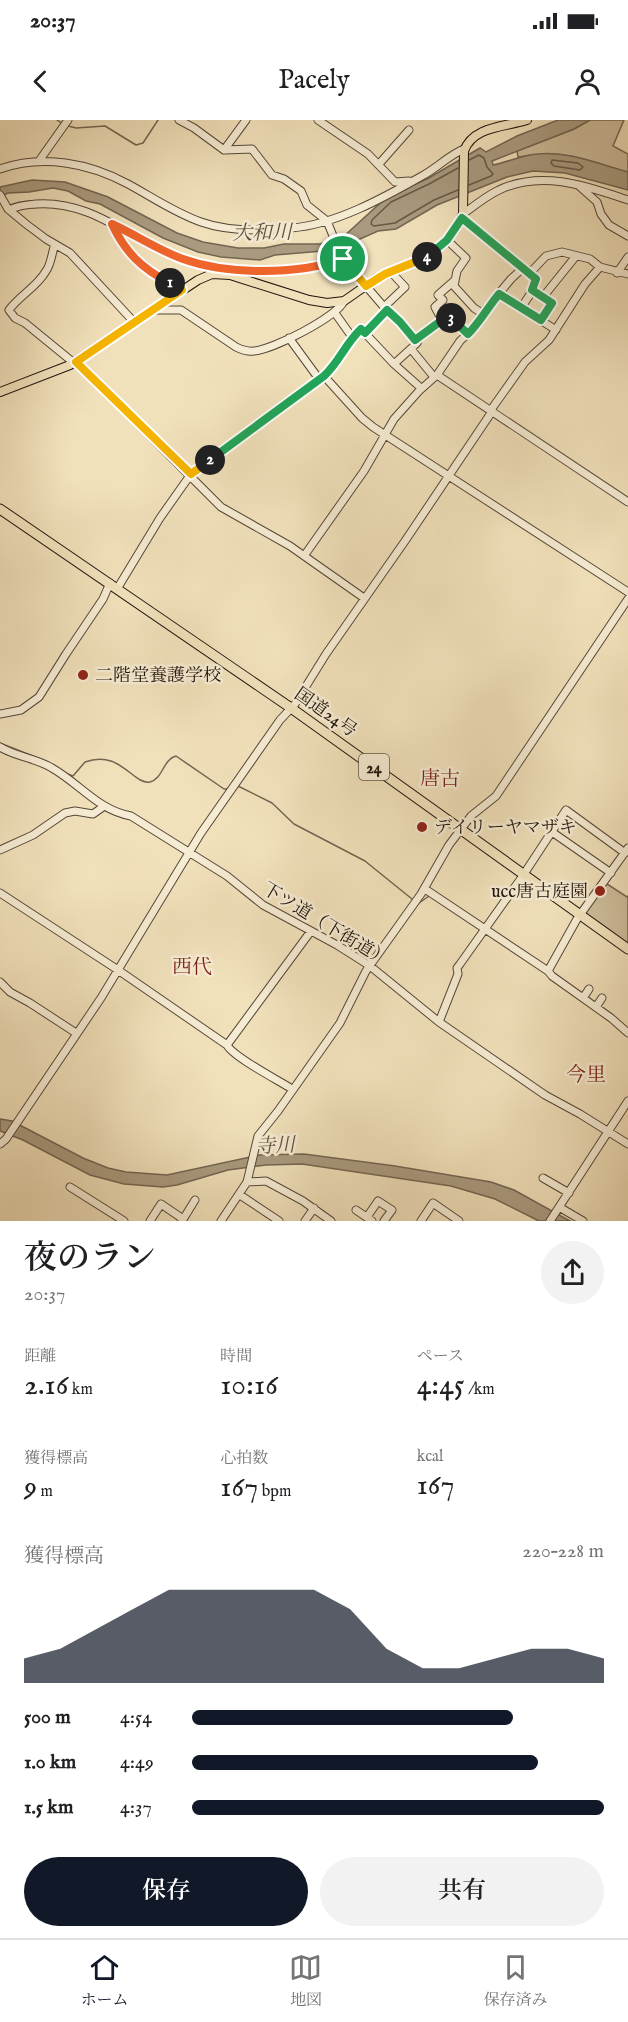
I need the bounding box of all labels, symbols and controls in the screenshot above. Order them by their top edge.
text: 20:37 [30,7,75,35]
text: Pacely [278,64,350,98]
icon: back [24,65,57,98]
icon: person [571,65,604,98]
water label: 大和川 [232,220,294,247]
pin [317,233,368,284]
icon: arrive [326,242,359,275]
pin: 4 [412,242,442,272]
text: 4 [423,247,431,267]
pin: 1 [155,268,185,298]
text: 1 [167,273,173,293]
pin: 3 [436,303,466,333]
text: 3 [448,308,454,328]
pin: 2 [195,445,225,475]
text: 2 [206,450,214,470]
place label: 二階堂養護学校 [95,665,221,688]
marker: 二階堂養護学校 [76,668,90,682]
street label: 国道24号 [289,683,361,743]
road number: 24 [359,754,389,780]
district label: 唐古 [420,767,460,792]
place label: デイリーヤマザキ [434,817,577,840]
marker: デイリーヤマザキ [415,820,429,834]
street label: 下ツ道（下街道） [258,878,393,972]
place label: ucc唐古庭園 [491,881,588,904]
marker: ucc唐古庭園 [593,884,607,898]
district label: 西代 [172,955,212,980]
district label: 今里 [566,1063,606,1088]
water label: 寺川 [254,1133,298,1160]
text: 夜のラン [24,1238,156,1280]
button: share [541,1241,604,1304]
text: 20:37 [24,1282,65,1307]
text: 距離 [24,1347,56,1367]
text: 時間 [220,1347,252,1367]
text: ペース [417,1347,464,1367]
text: 2.16 [24,1367,68,1405]
text: 10:16 [220,1367,278,1405]
text: 4:45 [417,1367,465,1405]
text: km [68,1380,93,1400]
text: /km [465,1380,495,1400]
text: kcal [417,1447,443,1467]
text: 獲得標高 [24,1449,88,1469]
text: 心拍数 [220,1449,268,1469]
text: 167 [417,1467,455,1505]
text: 9 [24,1469,37,1507]
text: 167 [220,1469,258,1507]
text: m [37,1482,53,1502]
text: bpm [258,1482,291,1502]
text: 220–228 m [522,1539,604,1564]
text: 獲得標高 [24,1544,104,1569]
text: 500 m [24,1705,71,1730]
text: 4:54 [120,1705,152,1730]
text: 1.0 km [24,1750,76,1775]
text: 4:49 [120,1750,154,1775]
text: 1.5 km [24,1795,74,1820]
text: 4:37 [120,1795,152,1820]
button: 保存 [24,1857,308,1926]
button: 共有 [320,1857,604,1926]
tab: ホーム [80,1951,129,2011]
tab: 地図 [289,1951,322,2011]
tab: 保存済み [483,1951,547,2011]

